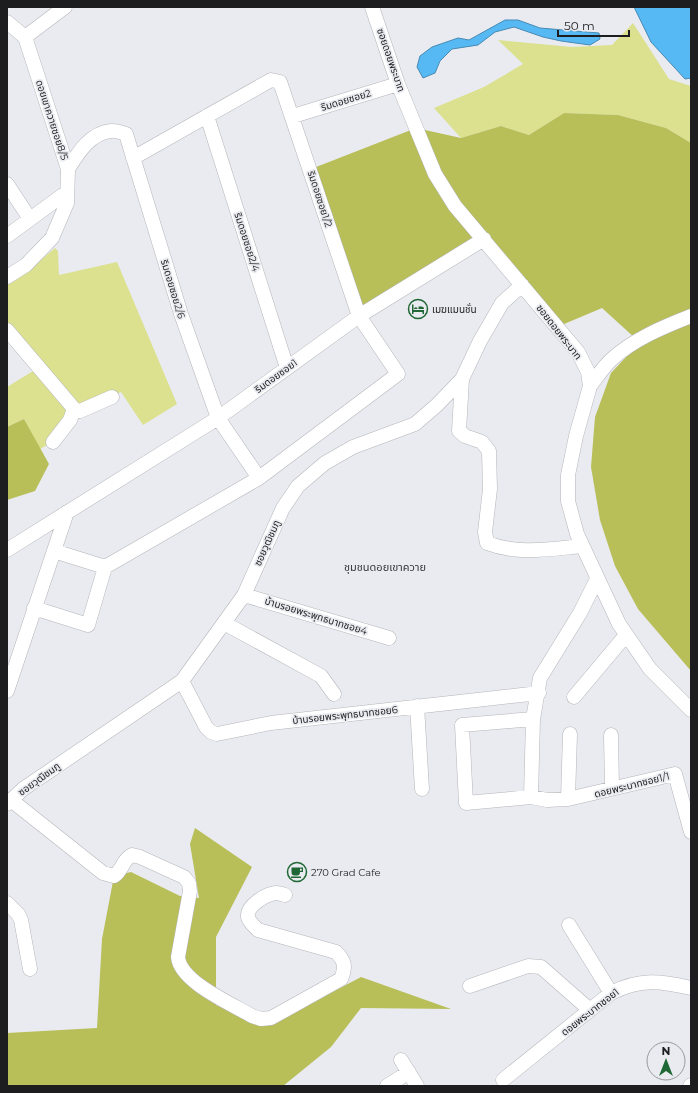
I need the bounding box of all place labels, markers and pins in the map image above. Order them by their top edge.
hotel icon: เมฆแมนชั่น [407,298,429,320]
place label: เมฆแมนชั่น [432,302,477,316]
cafe icon: 270 Grad Cafe [286,861,308,883]
place label: 270 Grad Cafe [311,866,380,879]

